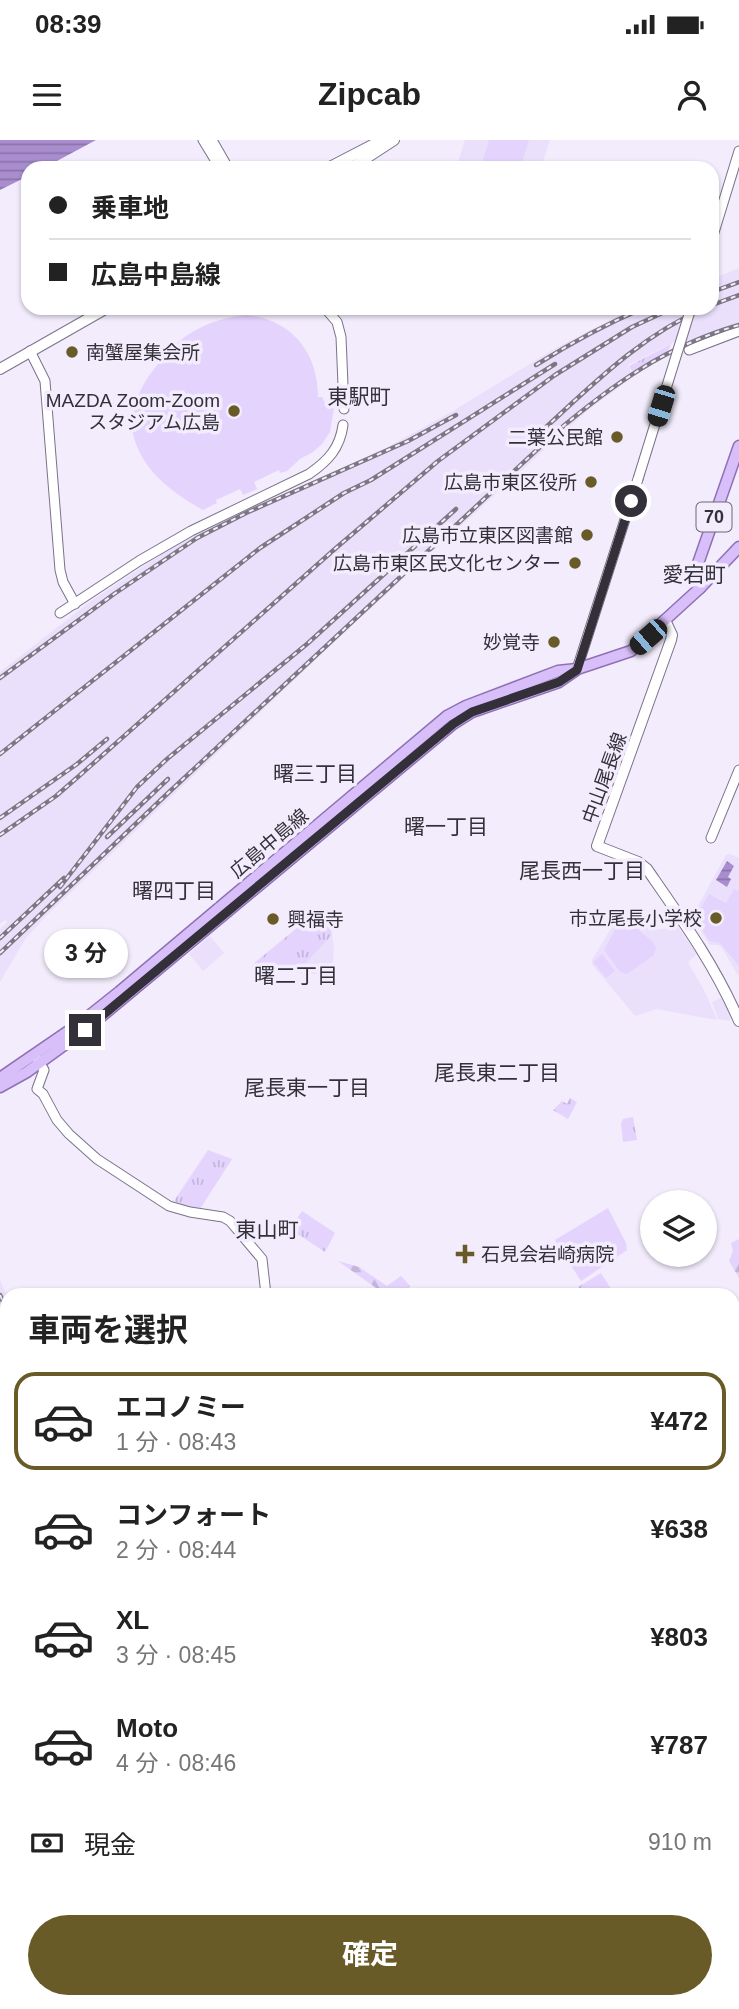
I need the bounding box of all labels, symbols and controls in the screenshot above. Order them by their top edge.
text: 08:39 [35,9,102,39]
icon: menu [28,76,66,114]
text: Zipcab [318,76,421,112]
icon: person [673,76,711,114]
text: 乗車地 [91,193,169,223]
text: 広島中島線 [91,260,221,290]
place label: 南蟹屋集会所 [86,342,200,363]
marker: 南蟹屋集会所 [64,344,80,360]
car [645,383,678,429]
district label: 東駅町 [328,385,391,408]
place label: MAZDA Zoom-Zoom スタジアム広島 [46,390,220,433]
marker: MAZDA Zoom-Zoom スタジアム広島 [226,403,242,419]
place label: 二葉公民館 [508,427,603,448]
marker: 二葉公民館 [609,429,625,445]
place label: 広島市東区役所 [444,472,577,493]
marker: 広島市東区役所 [583,474,599,490]
route start [615,485,647,517]
road number: 70 [696,502,732,531]
place label: 広島市立東区図書館 [402,525,573,546]
marker: 広島市立東区図書館 [579,527,595,543]
place label: 広島市東区民文化センター [333,553,561,574]
marker: 広島市東区民文化センター [567,555,583,571]
district label: 愛宕町 [663,563,726,586]
car [626,615,671,659]
place label: 妙覚寺 [483,632,540,653]
marker: 妙覚寺 [546,634,562,650]
street label: 中山尾長線 [578,730,631,826]
district label: 曙三丁目 [273,762,357,785]
street label: 広島中島線 [226,805,312,882]
district label: 曙一丁目 [404,815,488,838]
district label: 尾長西一丁目 [519,859,645,882]
district label: 曙四丁目 [132,879,216,902]
place label: 市立尾長小学校 [569,908,702,929]
place label: 興福寺 [287,909,344,930]
marker: 市立尾長小学校 [708,910,724,926]
marker: 興福寺 [265,911,281,927]
callout: 3 分 [43,928,127,978]
text: 3 分 [65,940,107,966]
district label: 曙二丁目 [254,964,338,987]
route end [69,1014,101,1046]
district label: 尾長東二丁目 [434,1061,560,1084]
district label: 尾長東一丁目 [244,1076,370,1099]
map controls [640,1190,717,1267]
button: layers [640,1190,717,1267]
district label: 東山町 [236,1218,299,1241]
marker: 石見会岩崎病院 [455,1244,475,1264]
place label: 石見会岩崎病院 [481,1244,614,1265]
text: 車両を選択 [28,1312,188,1348]
icon: car [32,1390,95,1453]
text: エコノミー [116,1392,246,1422]
text: ¥472 [650,1406,708,1436]
text: 1 分 · 08:43 [116,1429,236,1455]
icon: car [32,1498,95,1561]
text: コンフォート [116,1500,271,1530]
text: ¥638 [650,1514,708,1544]
text: 2 分 · 08:44 [116,1537,236,1563]
text: XL [116,1605,149,1635]
icon: car [32,1606,95,1669]
text: ¥803 [650,1622,708,1652]
text: 3 分 · 08:45 [116,1642,236,1668]
text: Moto [116,1713,178,1743]
icon: car [32,1714,95,1777]
text: ¥787 [650,1730,708,1760]
text: 4 分 · 08:46 [116,1750,236,1776]
icon: cash [28,1824,66,1862]
text: 910 m [648,1829,712,1855]
text: 現金 [84,1830,136,1860]
button: 確定 [28,1915,712,1995]

